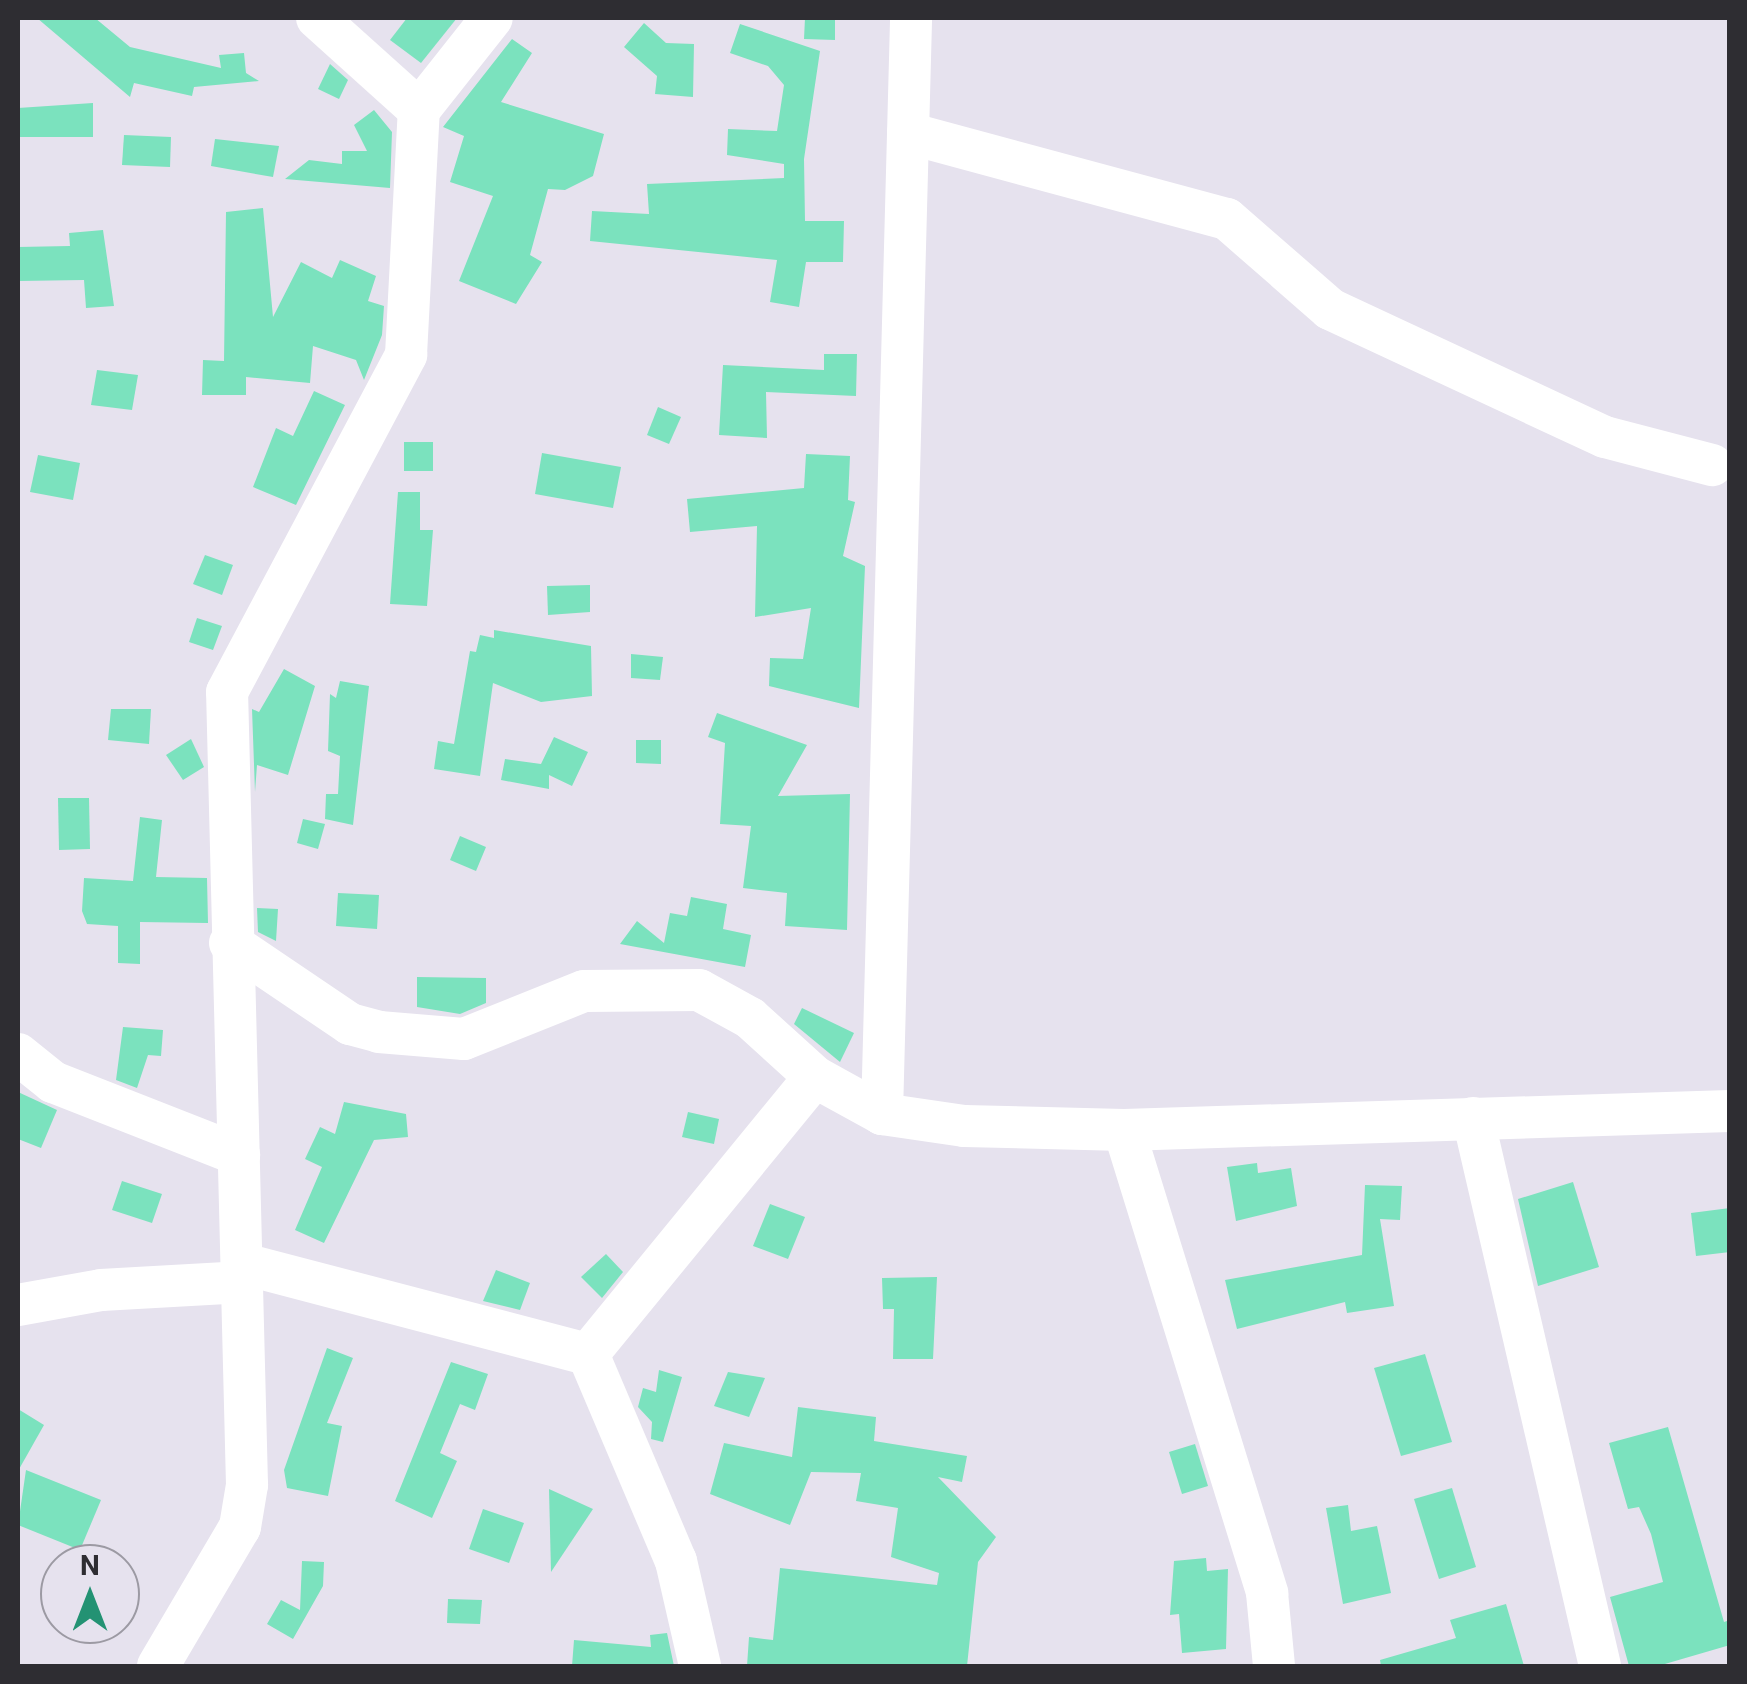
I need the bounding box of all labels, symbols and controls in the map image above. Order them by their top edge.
north arrow [40,1544,140,1644]
text: N [80,1549,100,1582]

